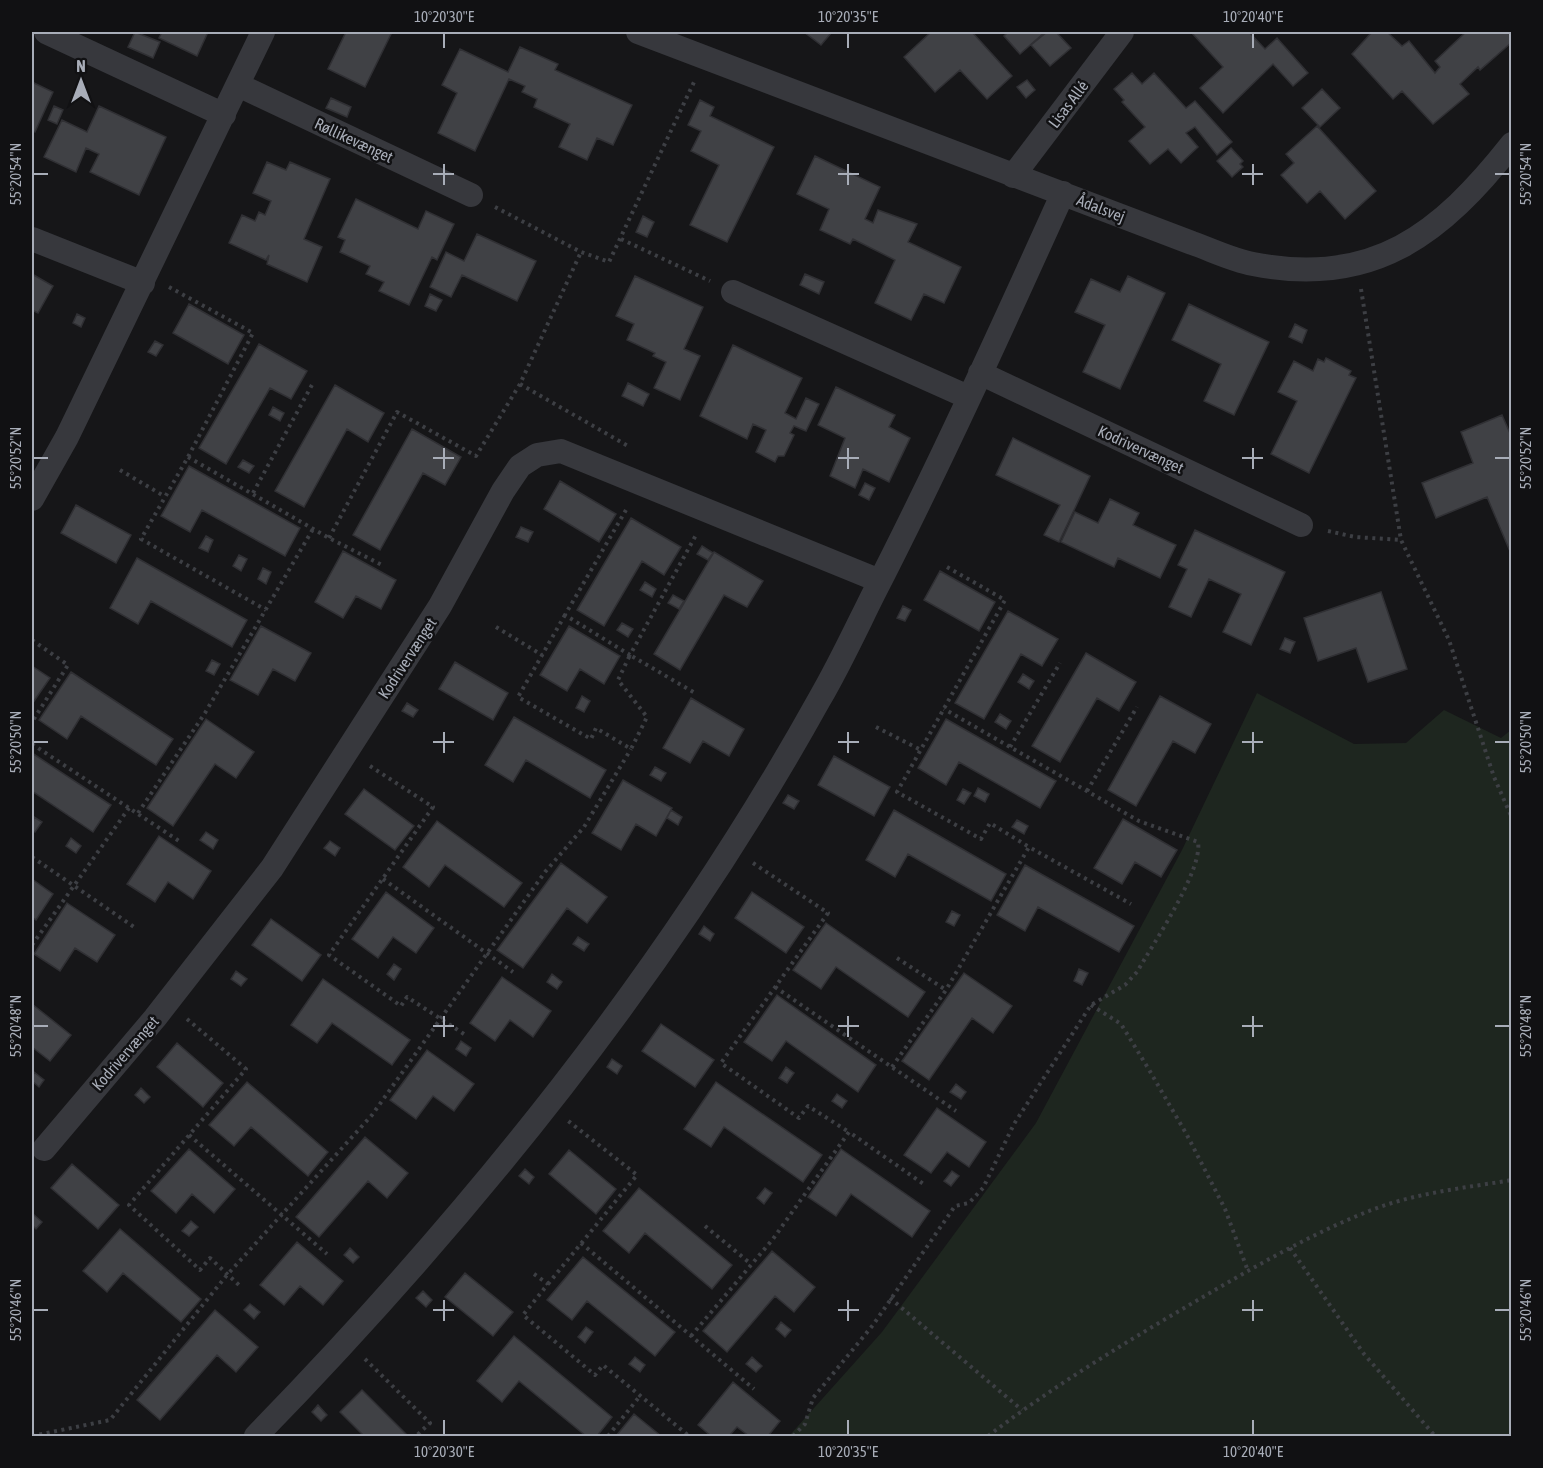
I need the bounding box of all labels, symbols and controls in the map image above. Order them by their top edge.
text: 10°20'30"E [414,8,475,25]
text: 10°20'35"E [818,8,879,25]
text: 10°20'40"E [1223,8,1284,25]
north arrow [51,51,111,111]
text: N [76,57,86,75]
street label: Lisas Allé [1044,77,1092,131]
street label: Røllikevænget [311,114,396,167]
text: 55°20'54"N [7,143,24,205]
text: 55°20'54"N [1517,143,1534,205]
street label: Ådalsvej [1074,190,1128,226]
street label: Kodrivervænget [1095,421,1187,478]
text: 55°20'52"N [7,427,24,489]
text: 55°20'52"N [1517,427,1534,489]
street label: Kodrivervænget [374,614,441,702]
text: 55°20'50"N [7,711,24,773]
text: 55°20'50"N [1517,711,1534,773]
text: 55°20'48"N [7,995,24,1057]
text: 55°20'48"N [1517,995,1534,1057]
street label: Kodrivervænget [88,1012,163,1094]
text: 55°20'46"N [7,1279,24,1341]
text: 55°20'46"N [1517,1279,1534,1341]
text: 10°20'30"E [414,1443,475,1460]
text: 10°20'35"E [818,1443,879,1460]
text: 10°20'40"E [1223,1443,1284,1460]

